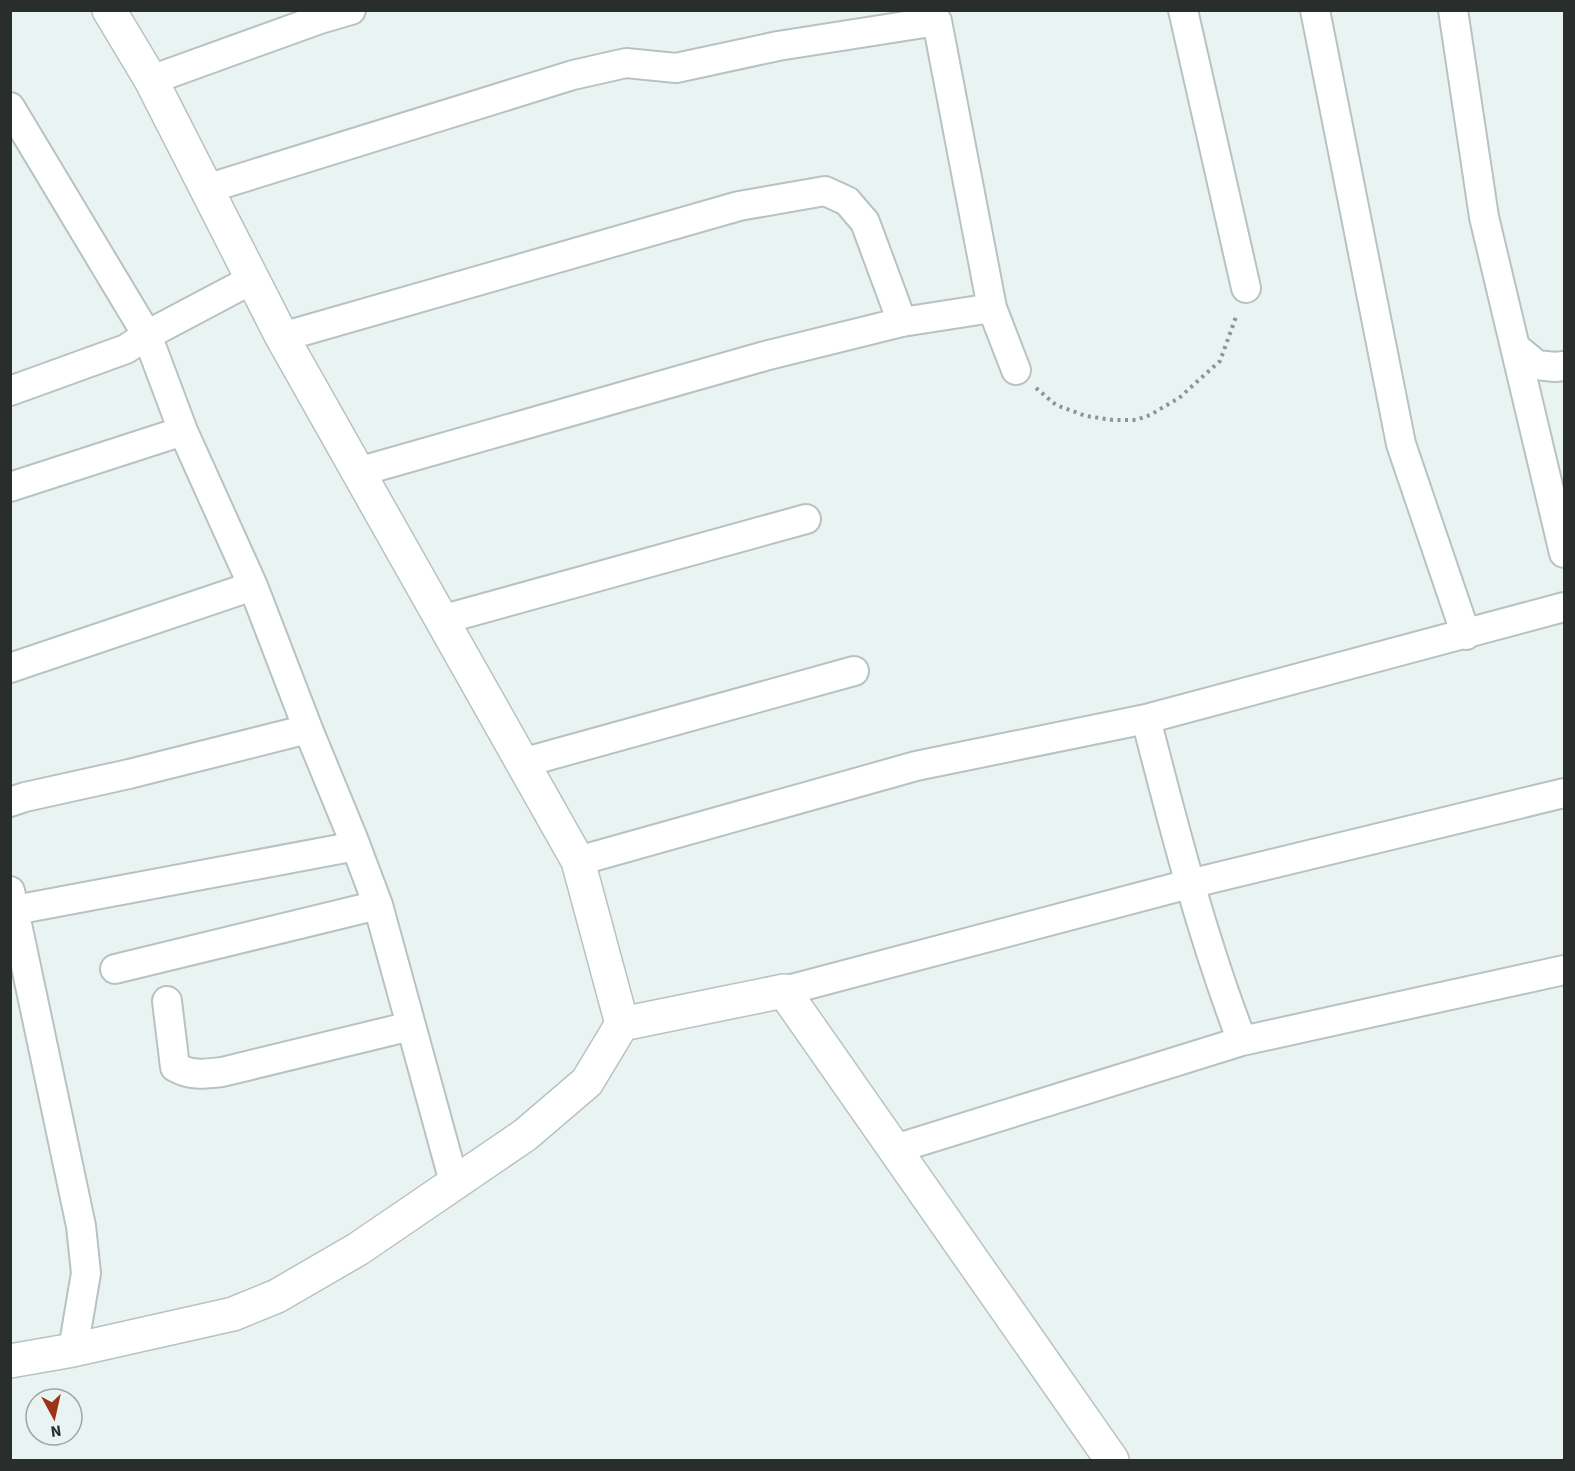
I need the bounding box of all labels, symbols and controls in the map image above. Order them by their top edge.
north arrow [24,1387,84,1447]
text: N [49,1419,63,1442]

